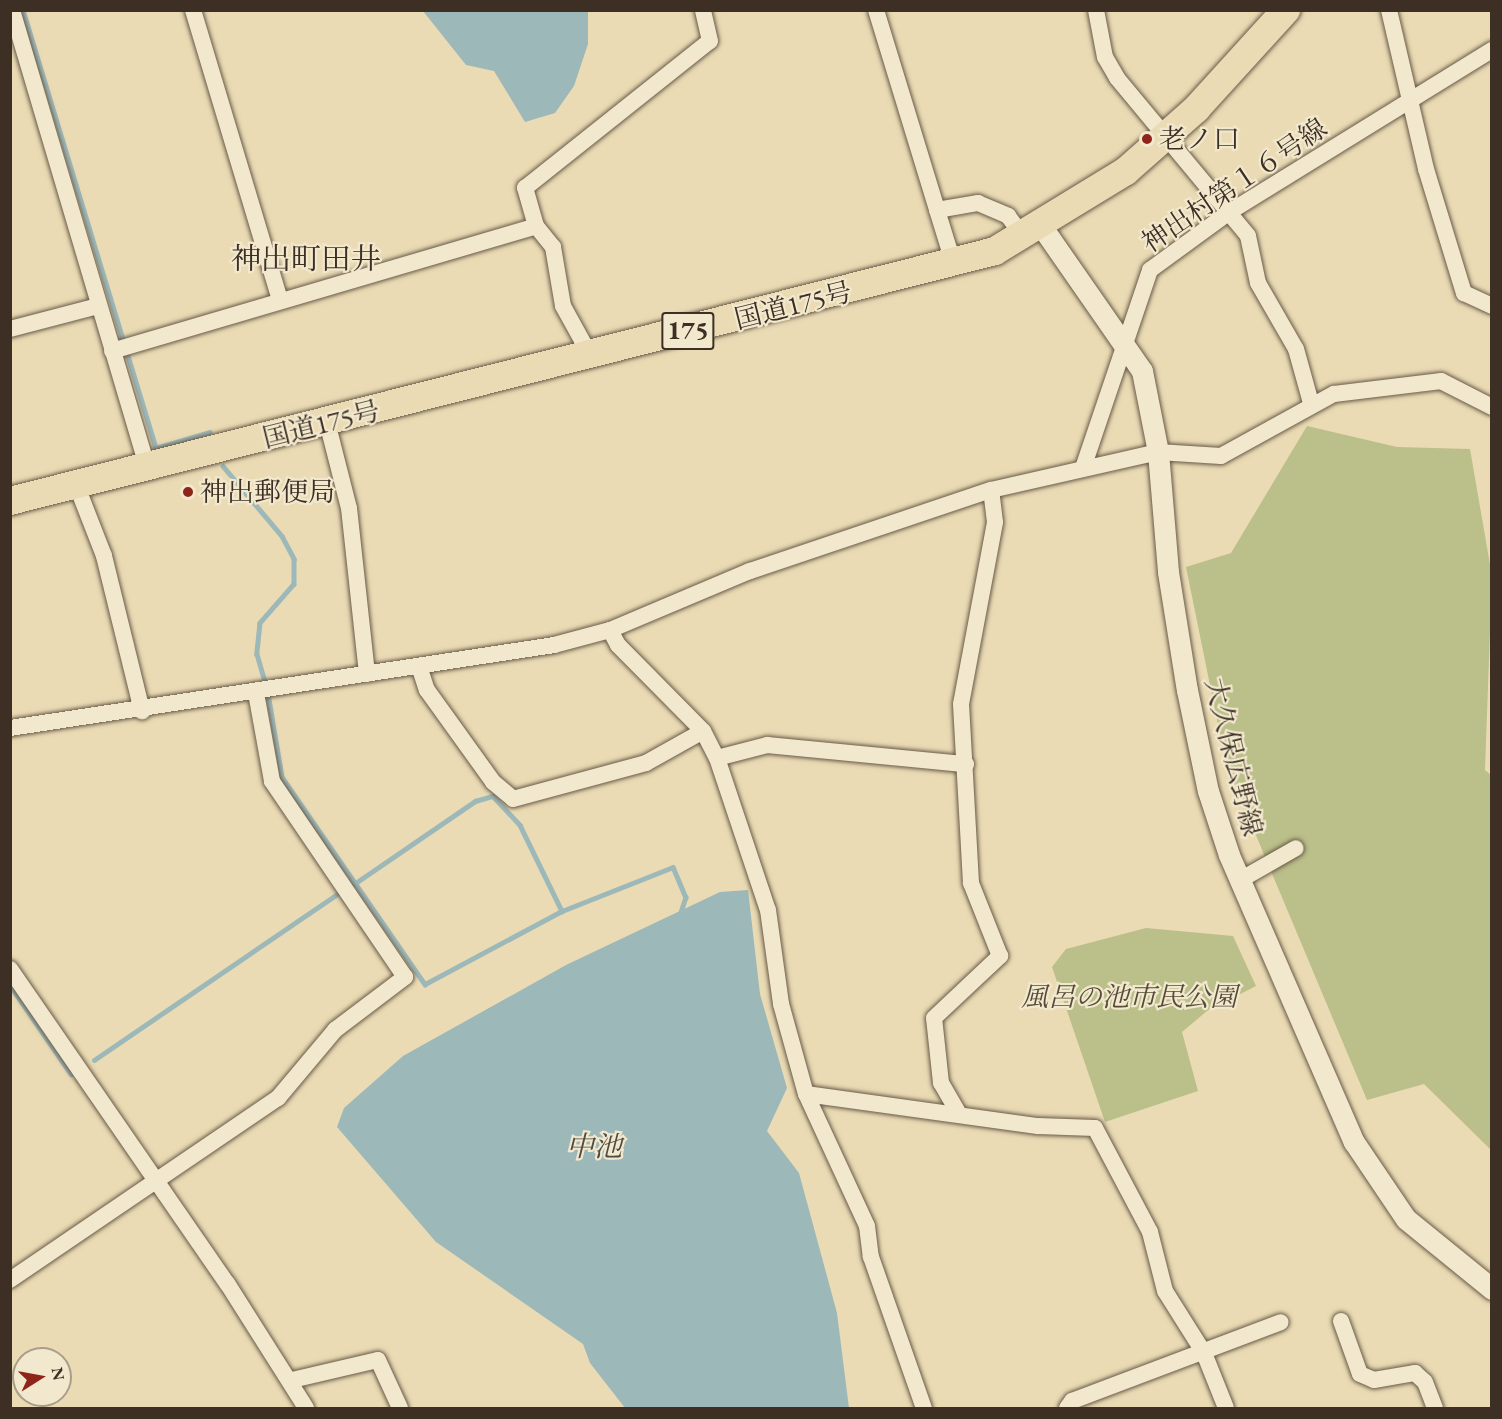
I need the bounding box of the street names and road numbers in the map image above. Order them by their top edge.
street label: 神出村第１６号線 [1135,111,1333,259]
street label: 国道175号 [731,275,855,335]
road number: 175 [661,308,715,354]
street label: 国道175号 [259,394,383,454]
street label: 大久保広野線 [1199,674,1269,840]

